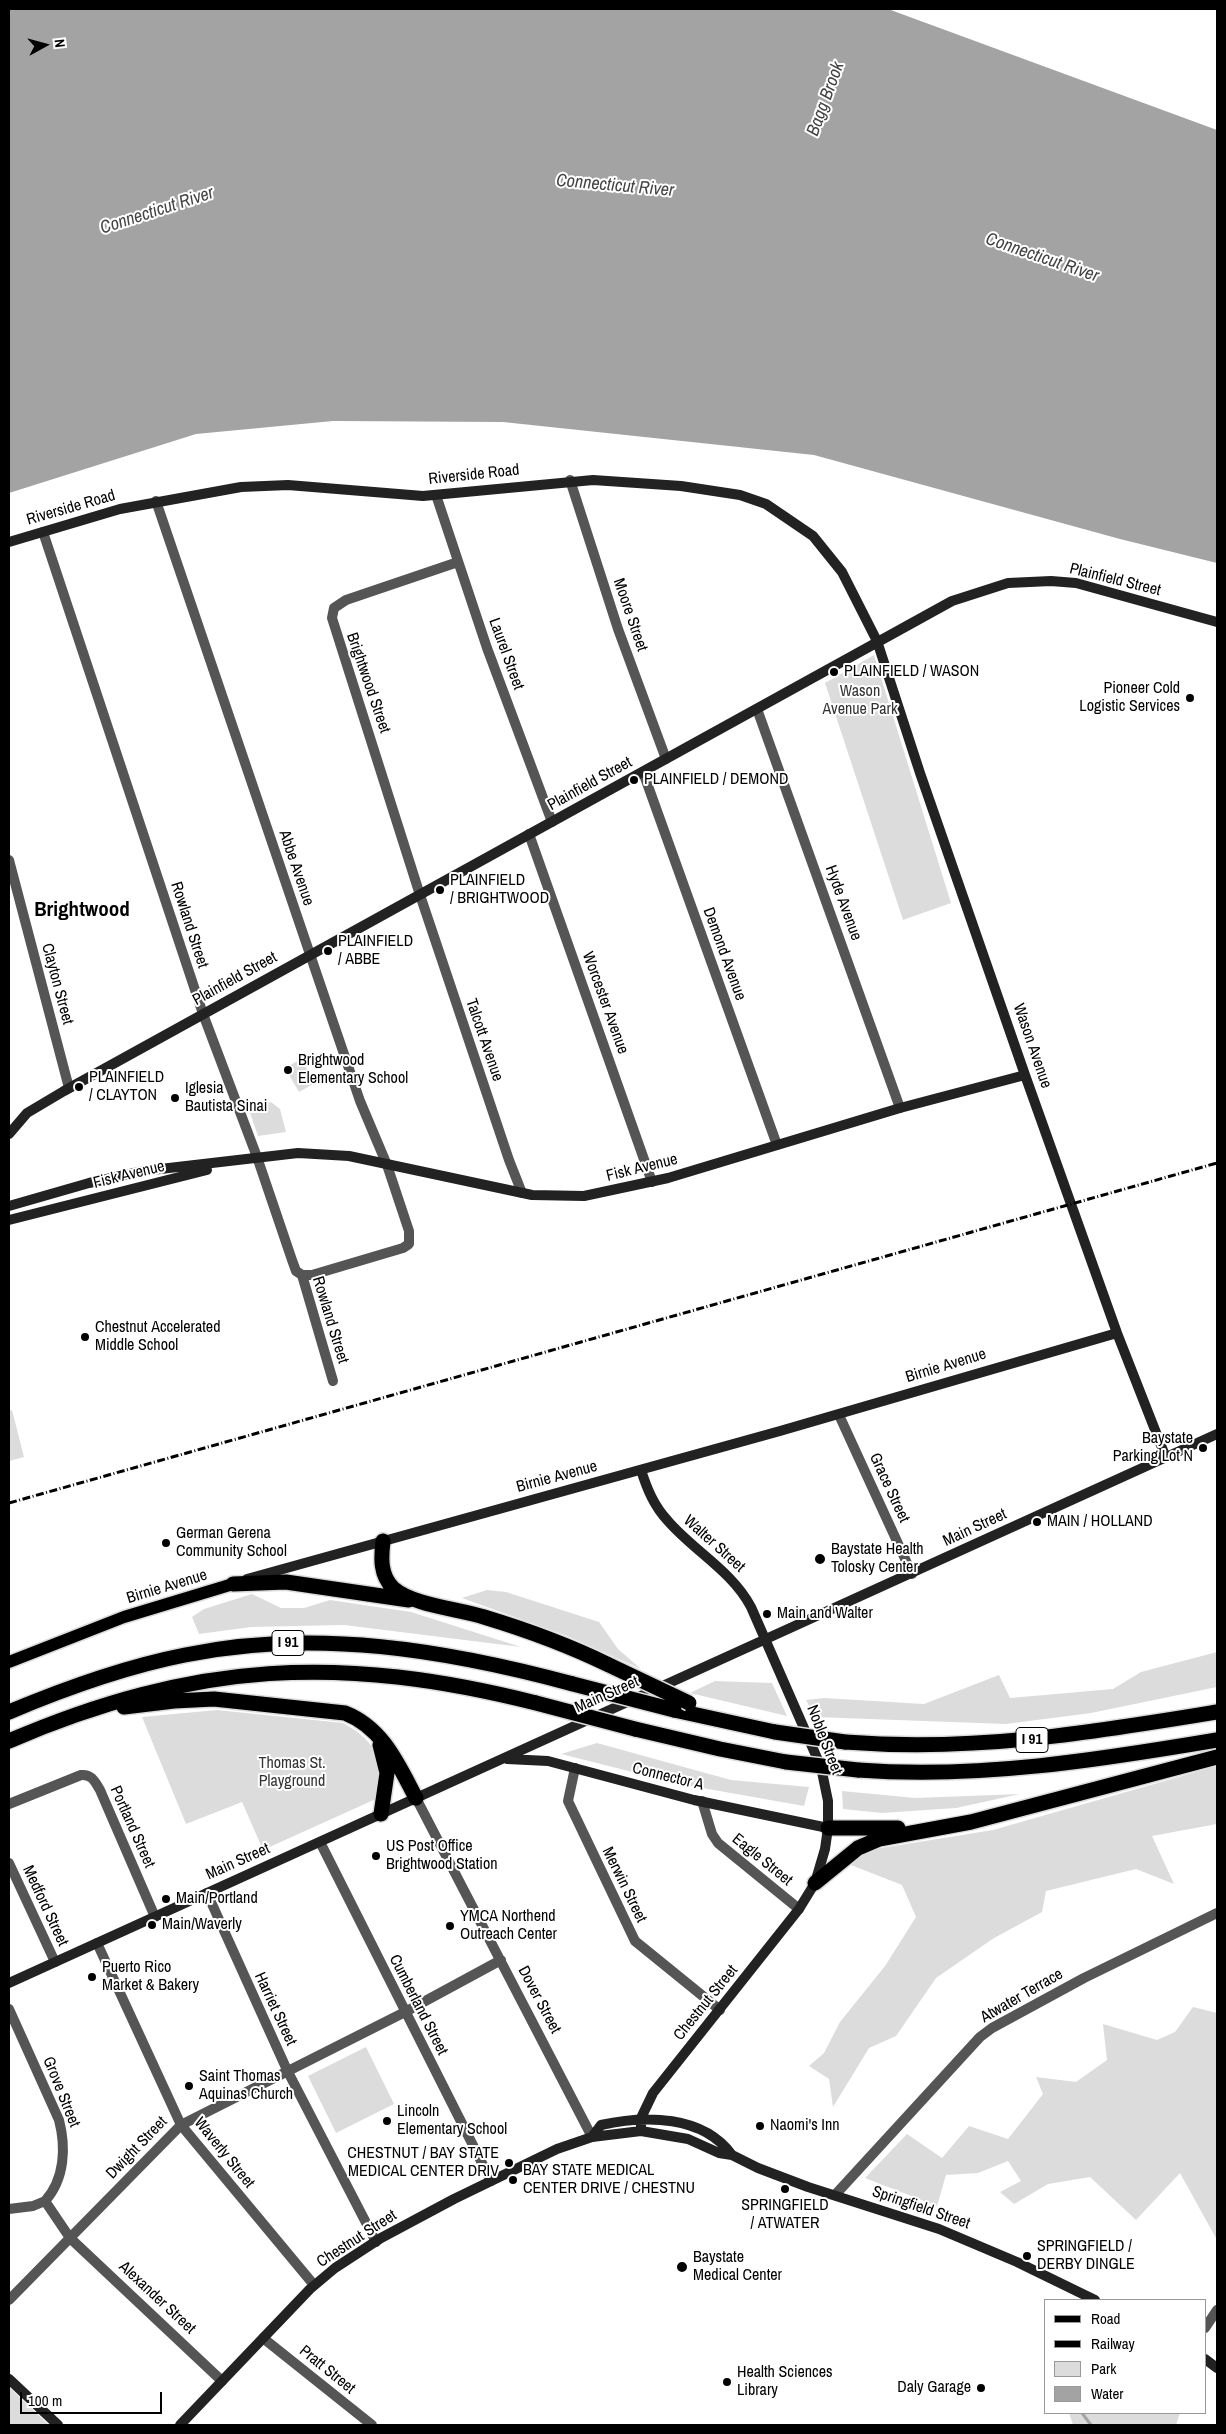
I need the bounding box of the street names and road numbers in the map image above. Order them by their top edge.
street label: Riverside Road [428,461,520,489]
street label: Riverside Road [25,486,117,530]
street label: Plainfield Street [1067,559,1163,601]
street label: Moore Street [609,576,651,654]
street label: Laurel Street [484,615,528,693]
street label: Brightwood Street [342,630,394,736]
street label: Plainfield Street [545,753,635,815]
street label: Abbe Avenue [274,828,318,908]
street label: Hyde Avenue [821,863,865,943]
street label: Rowland Street [166,879,212,971]
street label: Demond Avenue [698,905,750,1003]
street label: Clayton Street [37,941,77,1027]
street label: Plainfield Street [190,948,280,1010]
street label: Worcester Avenue [578,949,632,1057]
street label: Talcott Avenue [461,996,507,1084]
street label: Wason Avenue [1009,1001,1055,1091]
street label: Fisk Avenue [604,1150,680,1186]
street label: Fisk Avenue [91,1157,167,1193]
street label: Rowland Street [308,1274,352,1366]
street label: Birnie Avenue [904,1345,988,1387]
street label: Grace Street [865,1450,913,1526]
street label: Birnie Avenue [514,1457,600,1497]
street label: Main Street [940,1505,1010,1551]
street label: Walter Street [679,1511,749,1577]
street label: Birnie Avenue [125,1566,209,1608]
road number: I 91 [272,1630,304,1656]
street label: Main Street [572,1672,642,1718]
street label: Noble Street [802,1703,846,1777]
road number: I 91 [1016,1728,1048,1752]
street label: Connector A [630,1759,706,1795]
street label: Portland Street [105,1783,159,1871]
street label: Eagle Street [728,1830,796,1890]
street label: Main Street [203,1839,273,1885]
street label: Merwin Street [597,1844,651,1926]
street label: Medford Street [18,1863,72,1949]
street label: Cumberland Street [384,1952,452,2058]
street label: Chestnut Street [670,1962,742,2044]
street label: Dover Street [513,1963,565,2037]
street label: Atwater Terrace [977,1965,1067,2027]
street label: Harriet Street [250,1969,300,2049]
street label: Grove Street [38,2054,84,2130]
street label: Dwight Street [102,2113,172,2183]
street label: Waverly Street [190,2114,258,2192]
street label: Springfield Street [870,2182,972,2234]
street label: Chestnut Street [314,2206,400,2272]
street label: Alexander Street [115,2258,199,2338]
street label: Pratt Street [295,2342,359,2398]

